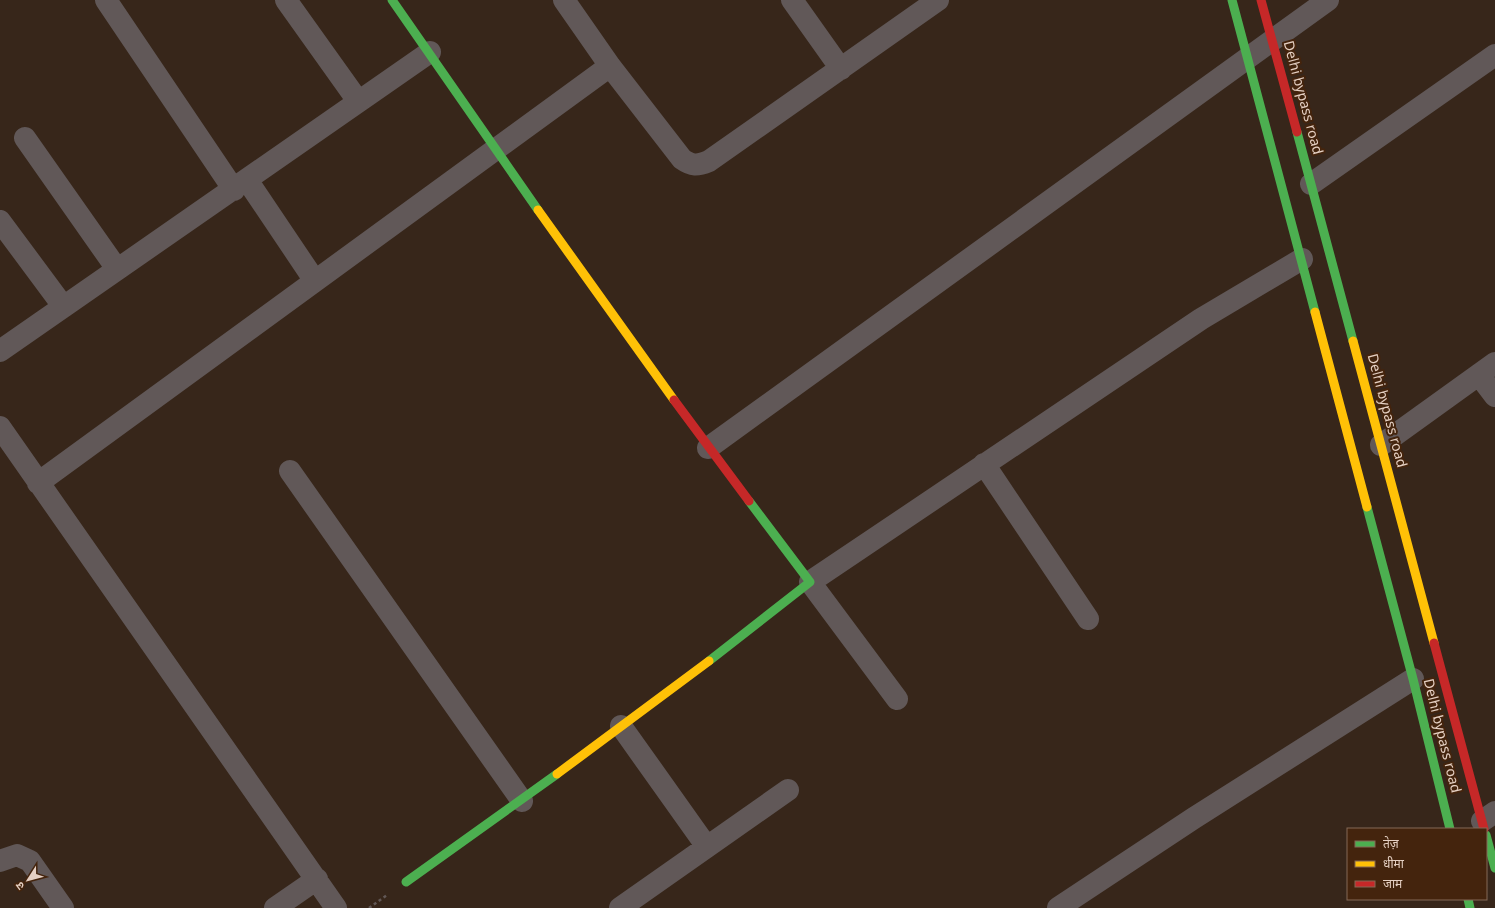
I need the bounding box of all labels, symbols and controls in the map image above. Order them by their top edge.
street label: Delhi bypass road [1278,39,1326,157]
street label: Delhi bypass road [1362,352,1410,470]
street label: Delhi bypass road [1418,677,1464,795]
legend [1347,828,1487,900]
text: तेज़ [1383,836,1400,853]
text: धीमा [1383,856,1405,873]
north arrow [8,860,48,900]
text: जाम [1383,877,1403,893]
text: उ [13,878,28,892]

